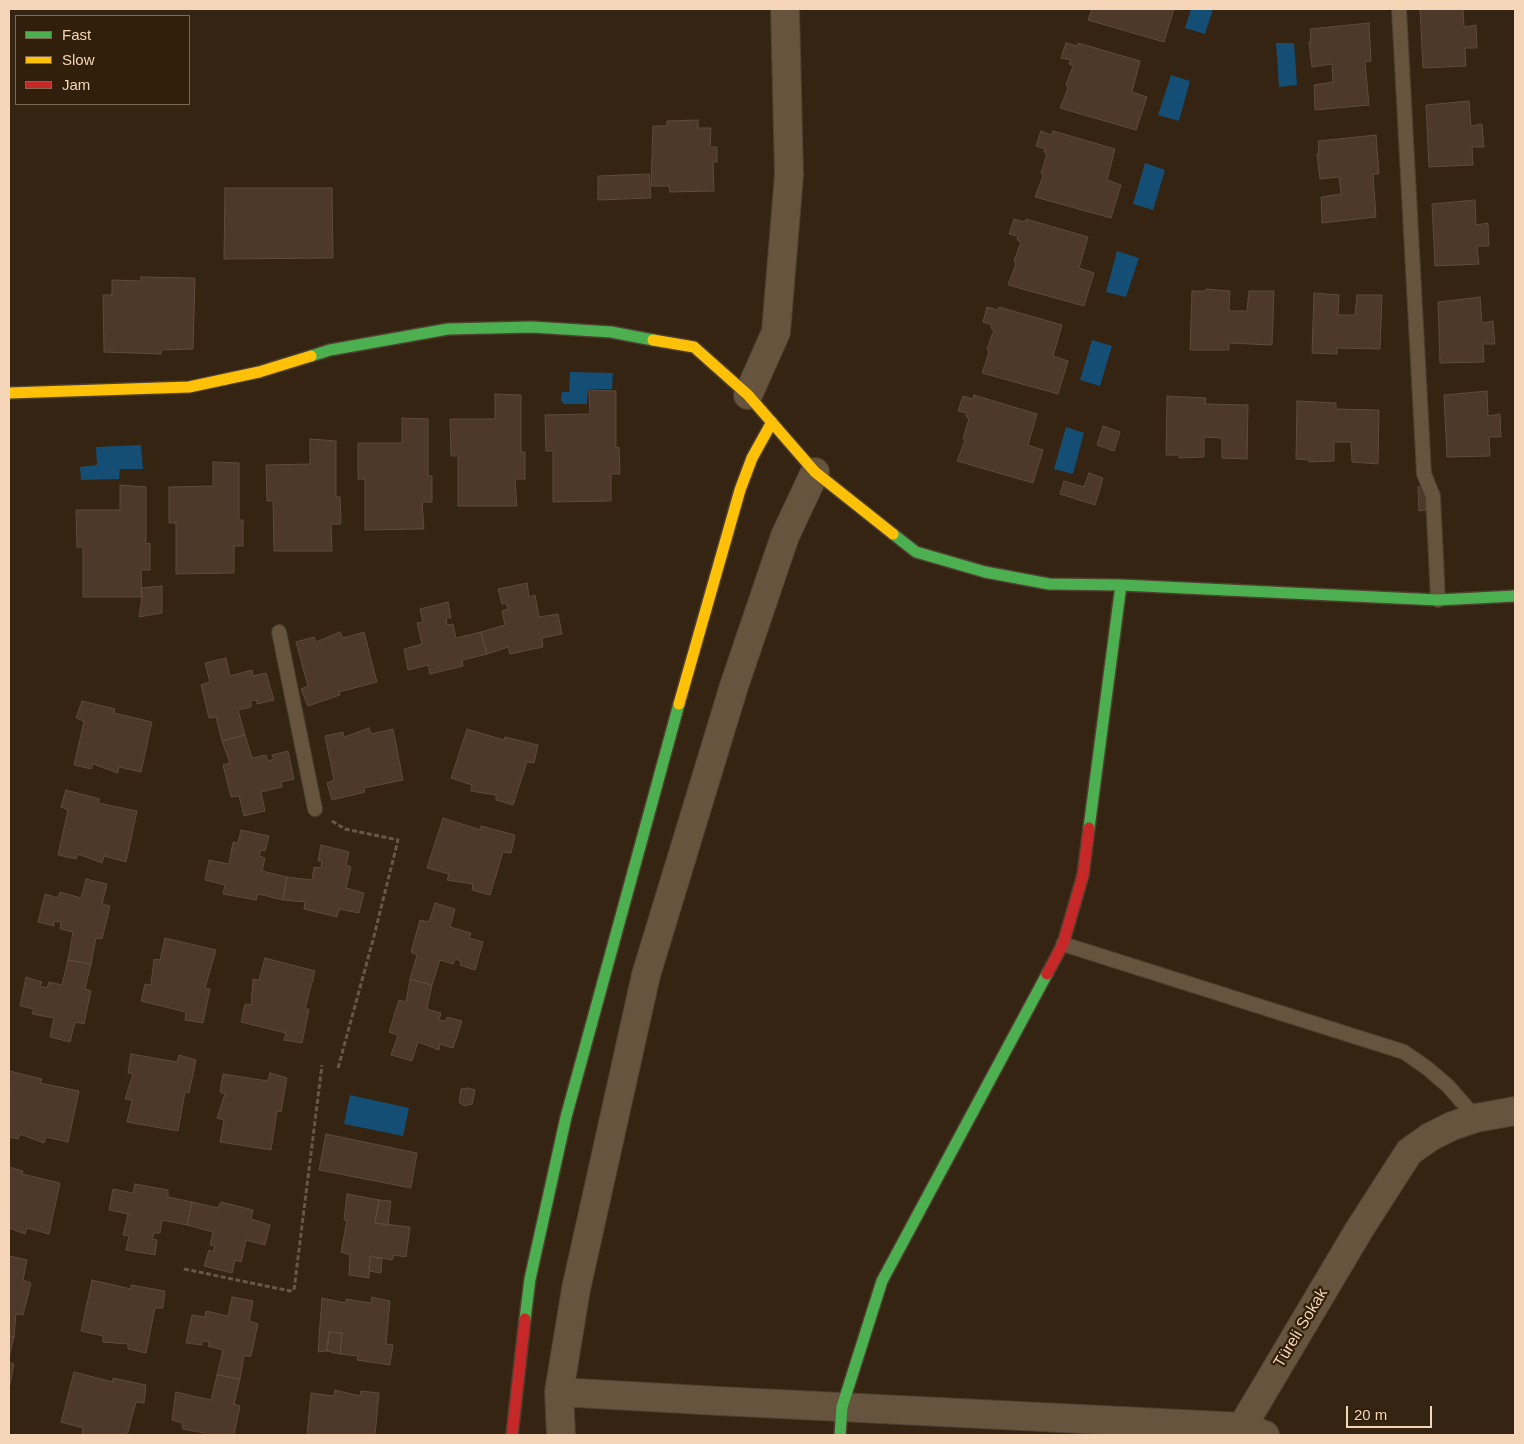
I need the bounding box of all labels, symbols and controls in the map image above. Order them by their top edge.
legend [15,15,190,105]
text: Fast [62,26,91,43]
text: Slow [62,51,95,68]
text: Jam [62,76,90,93]
street label: Türeli Sokak [1270,1285,1332,1371]
scale bar [1349,1396,1435,1428]
text: 20 m [1354,1406,1387,1423]

